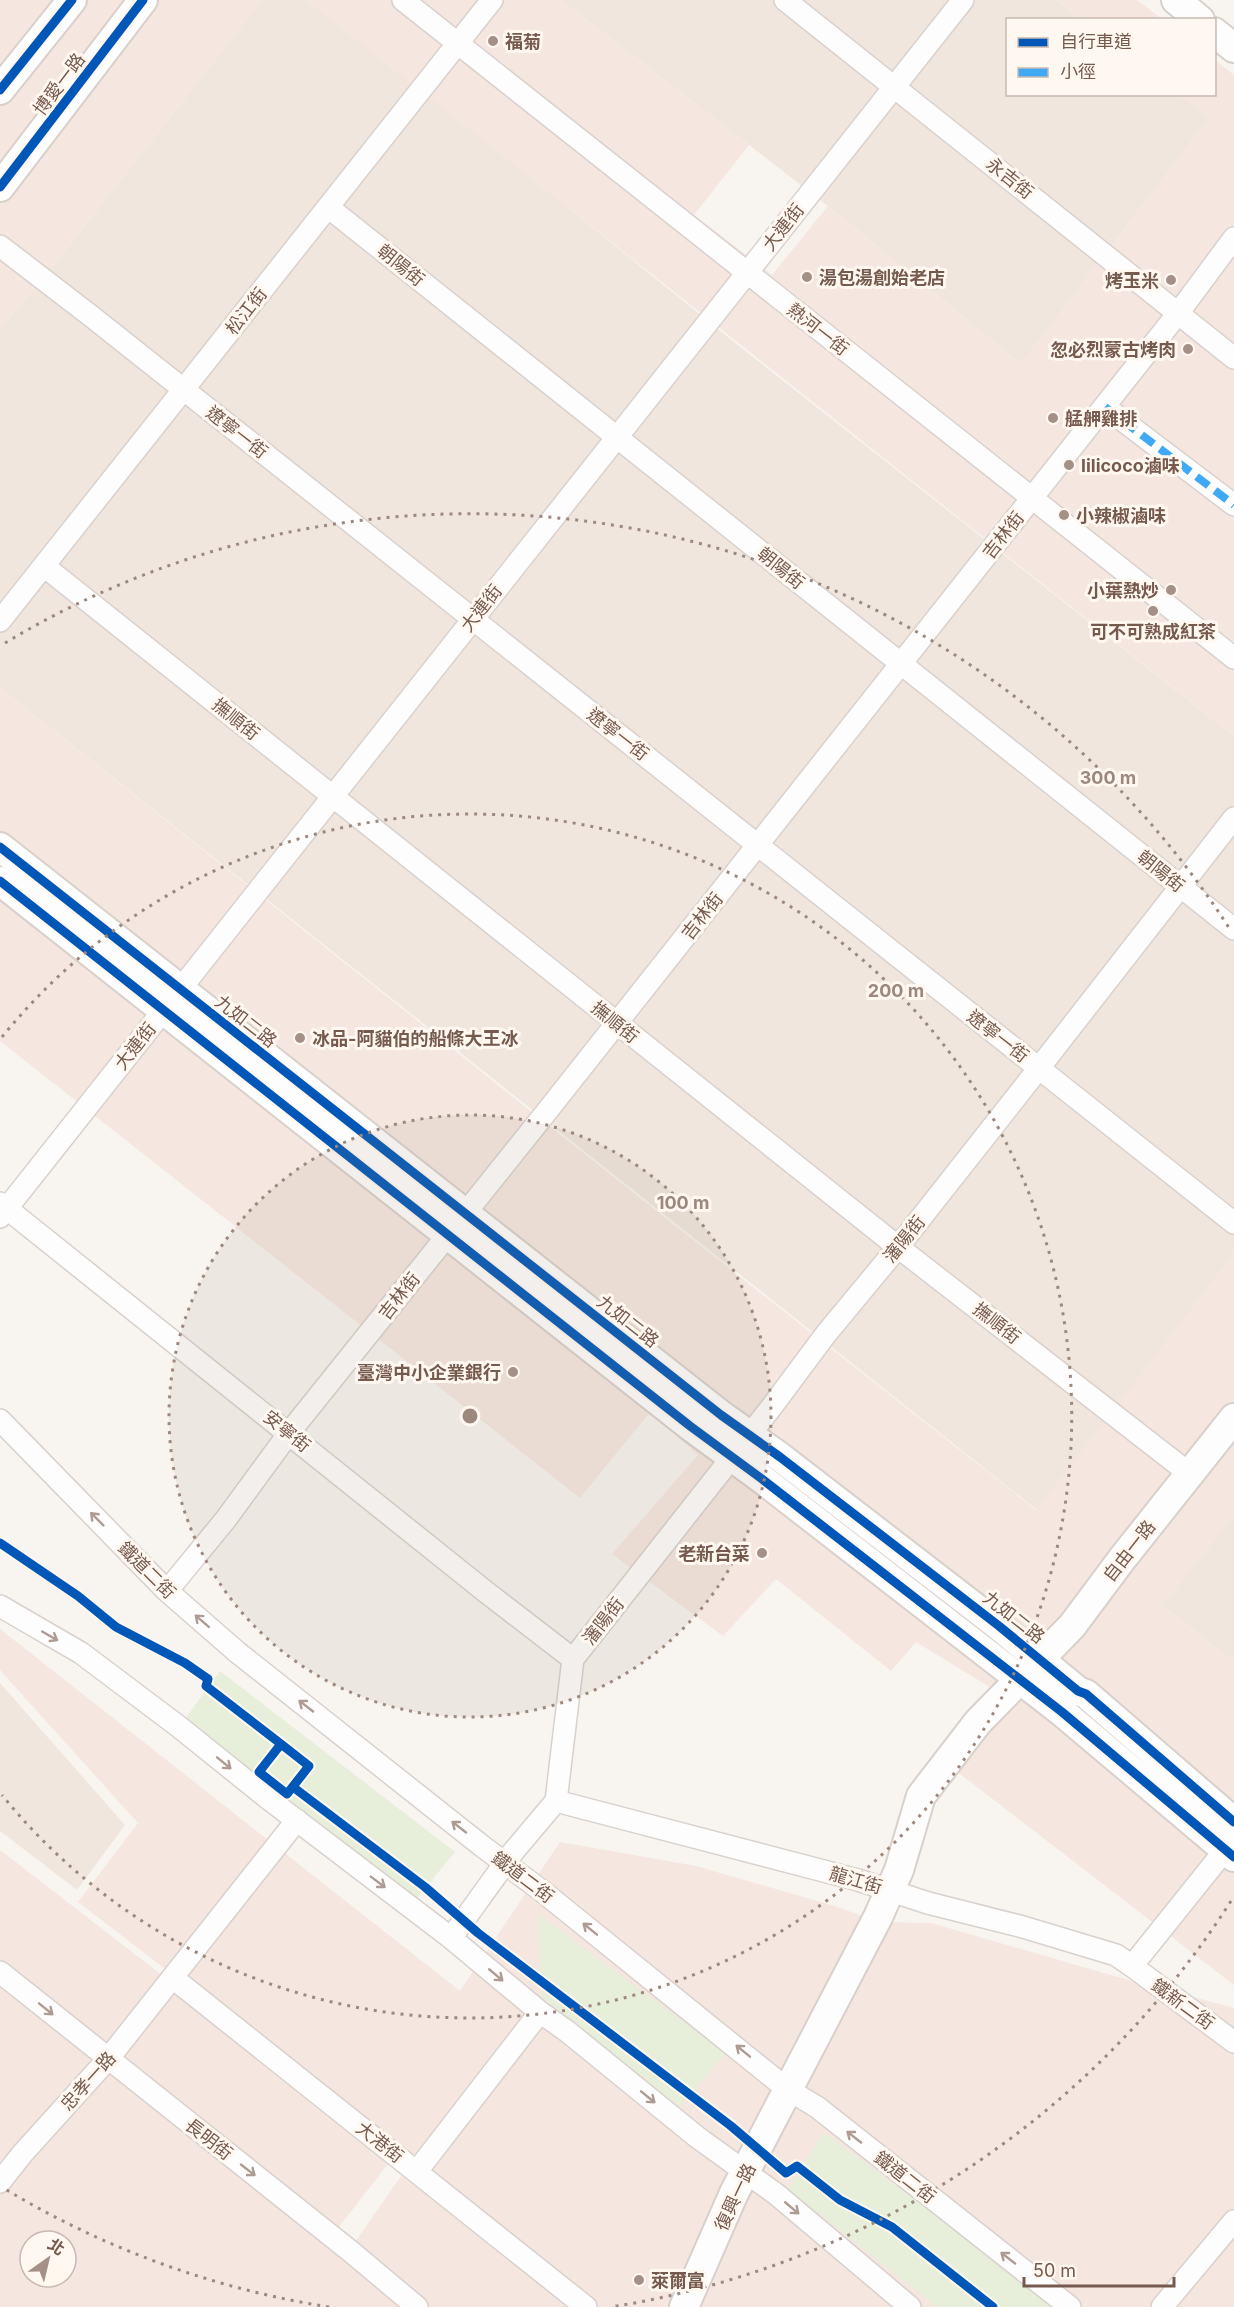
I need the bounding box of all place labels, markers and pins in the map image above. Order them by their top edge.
place label: 福菊 [505,31,541,52]
marker: 福菊 [486,34,500,48]
place label: 湯包湯創始老店 [819,267,945,288]
marker: 湯包湯創始老店 [800,270,814,284]
place label: 烤玉米 [1105,270,1159,291]
marker: 烤玉米 [1164,273,1178,287]
place label: 忽必烈蒙古烤肉 [1050,339,1176,360]
marker: 忽必烈蒙古烤肉 [1181,342,1195,356]
place label: 艋舺雞排 [1065,408,1137,429]
marker: 艋舺雞排 [1046,411,1060,425]
place label: lilicoco滷味 [1081,455,1180,476]
marker: lilicoco滷味 [1062,458,1076,472]
place label: 小辣椒滷味 [1076,505,1166,526]
marker: 小辣椒滷味 [1057,508,1071,522]
place label: 小葉熱炒 [1087,580,1159,601]
marker: 小葉熱炒 [1164,583,1178,597]
marker: 可不可熟成紅茶 [1146,604,1160,618]
place label: 可不可熟成紅茶 [1090,621,1216,642]
place label: 冰品-阿貓伯的船條大王冰 [312,1028,518,1049]
marker: 冰品-阿貓伯的船條大王冰 [293,1031,307,1045]
place label: 臺灣中小企業銀行 [357,1362,501,1383]
marker: 臺灣中小企業銀行 [506,1365,520,1379]
centre of rings [460,1406,480,1426]
place label: 老新台菜 [678,1543,750,1564]
marker: 老新台菜 [755,1546,769,1560]
place label: 萊爾富 [651,2270,705,2291]
marker: 萊爾富 [632,2273,646,2287]

